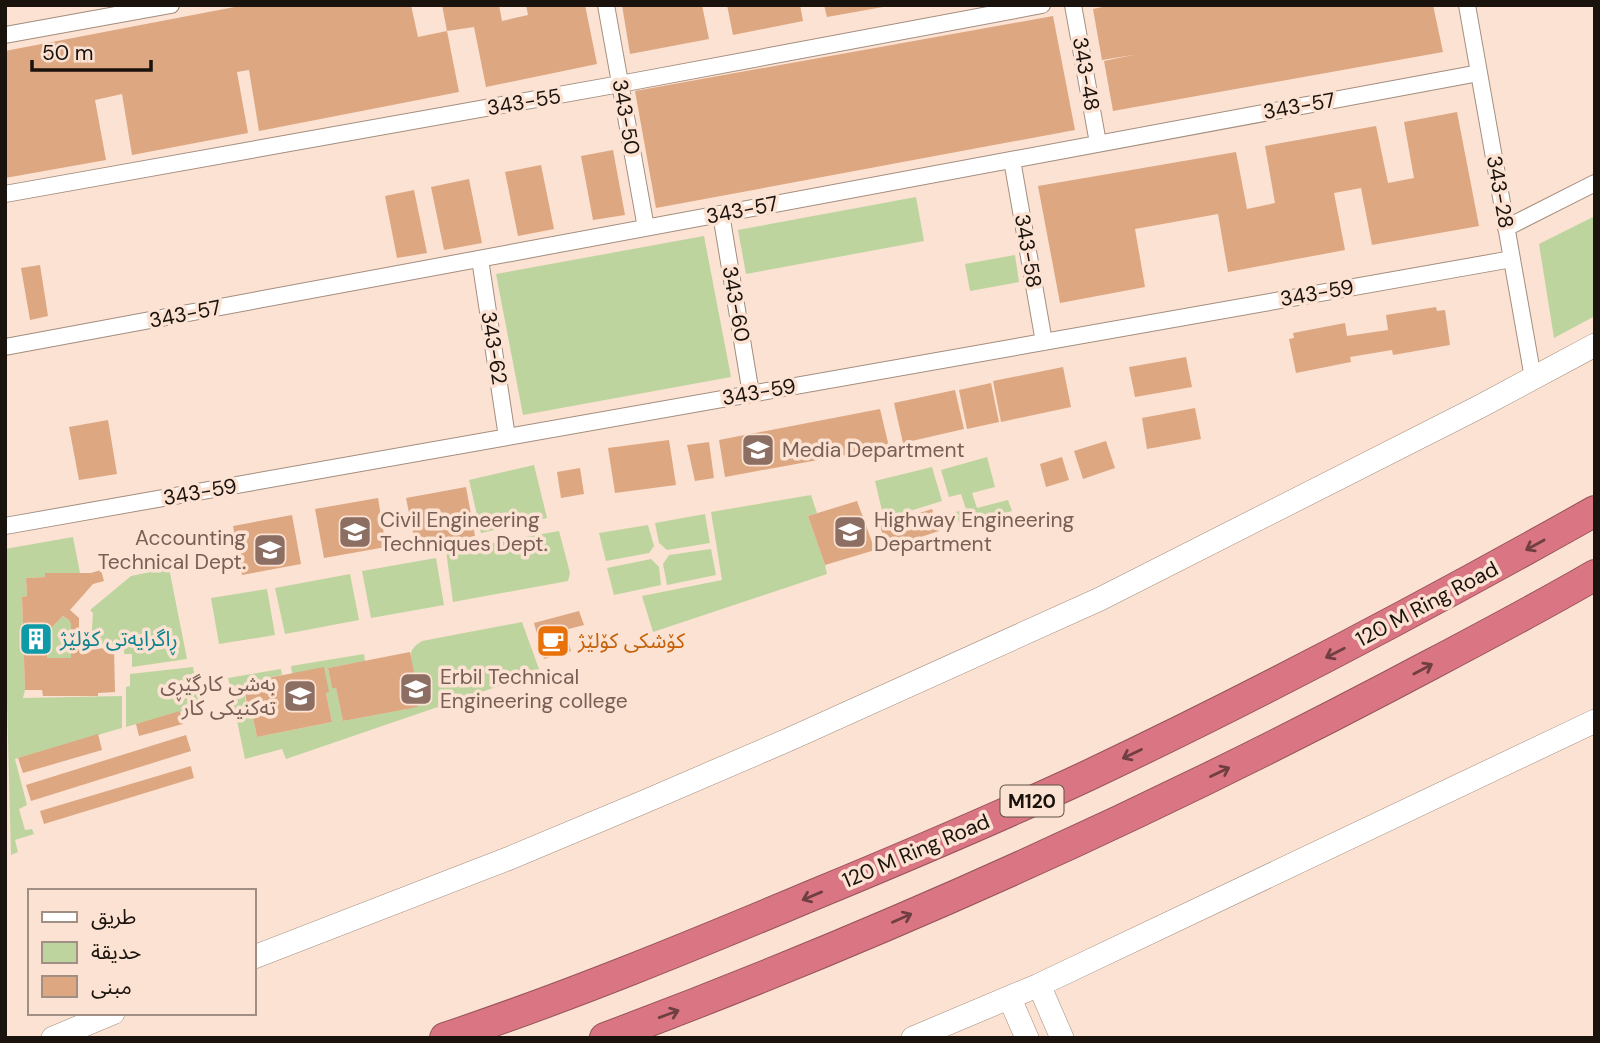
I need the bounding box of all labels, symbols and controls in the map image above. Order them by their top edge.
scale bar [32,28,150,72]
street label: 343-48 [1066,35,1106,113]
text: 50 m [42,39,93,67]
street label: 343-50 [606,77,646,157]
street label: 343-55 [485,82,563,122]
street label: 343-57 [1261,86,1337,126]
street label: 343-28 [1480,153,1520,231]
street label: 343-57 [704,189,780,231]
street label: 343-58 [1008,212,1048,290]
street label: 343-60 [716,264,756,344]
street label: 343-59 [1278,273,1356,313]
street label: 343-57 [147,293,223,335]
street label: 343-62 [474,309,514,387]
street label: 343-59 [720,372,798,412]
school or university icon: Media Department [739,431,777,469]
place label: Media Department [782,436,965,464]
street label: 343-59 [161,472,239,512]
place label: Civil Engineering Techniques Dept. [380,506,548,558]
place label: Highway Engineering Department [874,506,1075,558]
school or university icon: Civil Engineering Techniques Dept. [336,513,374,551]
school or university icon: Highway Engineering Department [831,513,869,551]
place label: Accounting Technical Dept. [98,524,246,576]
school or university icon: Accounting Technical Dept. [251,531,289,569]
one-way arrow [1526,538,1546,552]
street label: 120 M Ring Road [1351,555,1503,653]
building icon: ڕاگرایەتی کۆلێژ [17,620,55,658]
cafe icon: کۆشکی کۆلێژ [534,622,572,660]
place label: ڕاگرایەتی کۆلێژ [59,625,178,656]
place label: کۆشکی کۆلێژ [577,627,685,655]
one-way arrow [1325,646,1346,660]
one-way arrow [1412,661,1433,675]
place label: Erbil Technical Engineering college [440,663,628,715]
place label: بەشی کارگێڕی تەکنیکی کار [160,670,276,722]
school or university icon: Erbil Technical Engineering college [397,670,435,708]
school or university icon: بەشی کارگێڕی تەکنیکی کار [281,677,319,715]
one-way arrow [1122,748,1143,762]
one-way arrow [1209,765,1230,779]
road number: M120 [1000,786,1064,816]
street label: 120 M Ring Road [838,807,994,895]
legend [28,889,256,1015]
one-way arrow [801,890,823,903]
text: طريق [91,903,136,931]
one-way arrow [891,911,913,924]
text: حديقة [91,938,141,966]
text: مبنى [91,973,132,1001]
one-way arrow [658,1007,680,1019]

